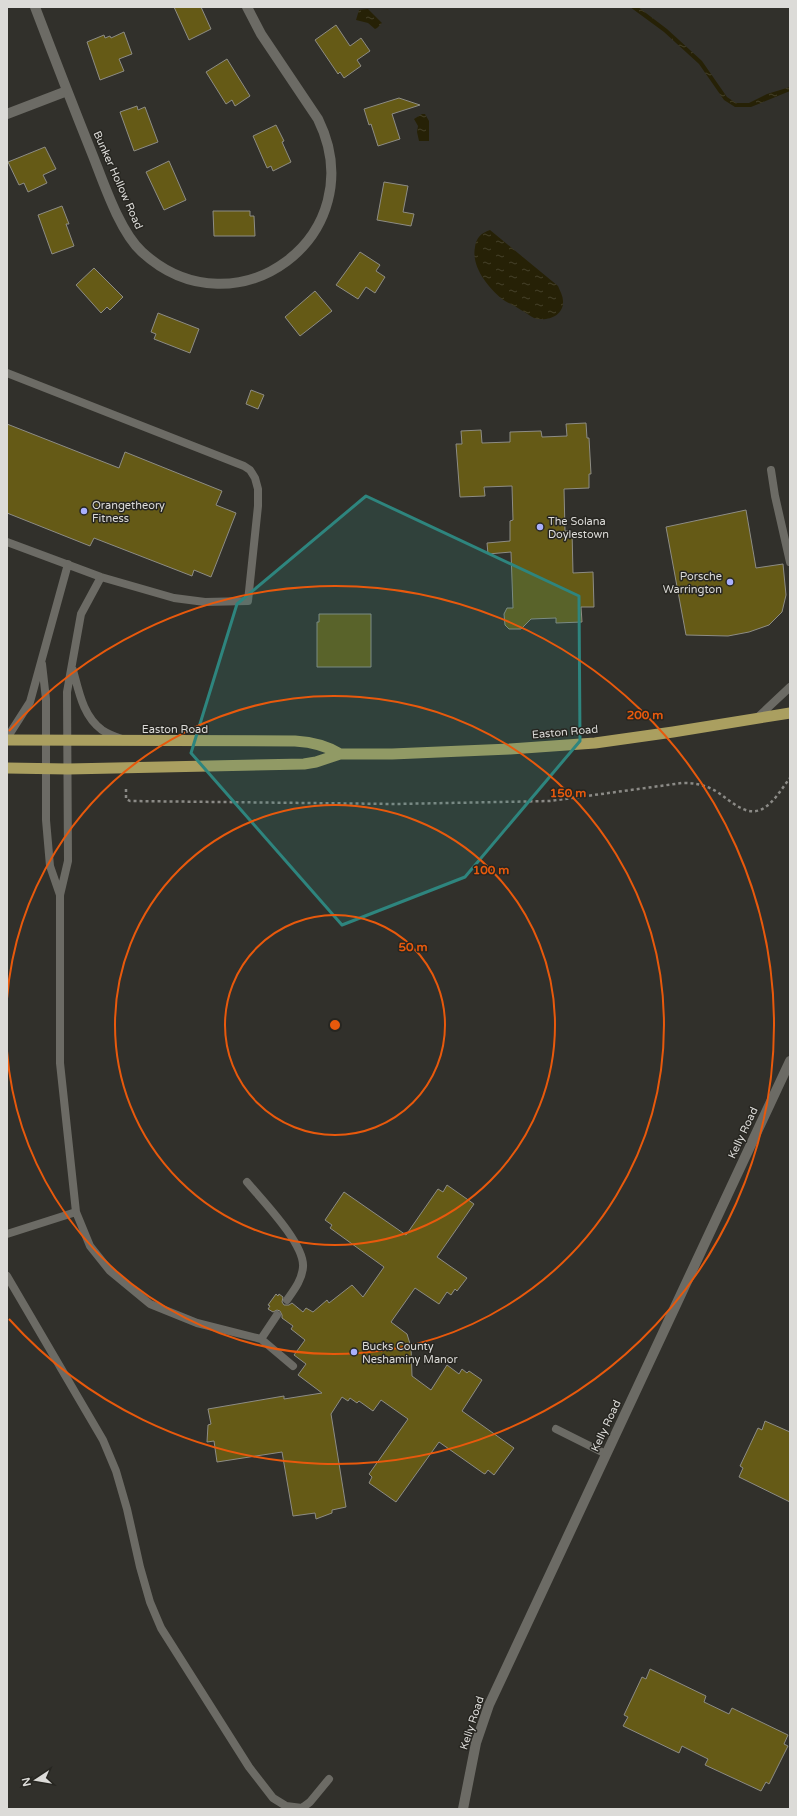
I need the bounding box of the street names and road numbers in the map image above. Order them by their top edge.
street label: Bunker Hollow Road [90,129,146,231]
street label: Easton Road [142,723,208,736]
street label: Easton Road [531,723,599,741]
street label: Kelly Road [725,1105,761,1161]
street label: Kelly Road [588,1398,624,1454]
street label: Kelly Road [457,1695,487,1751]

